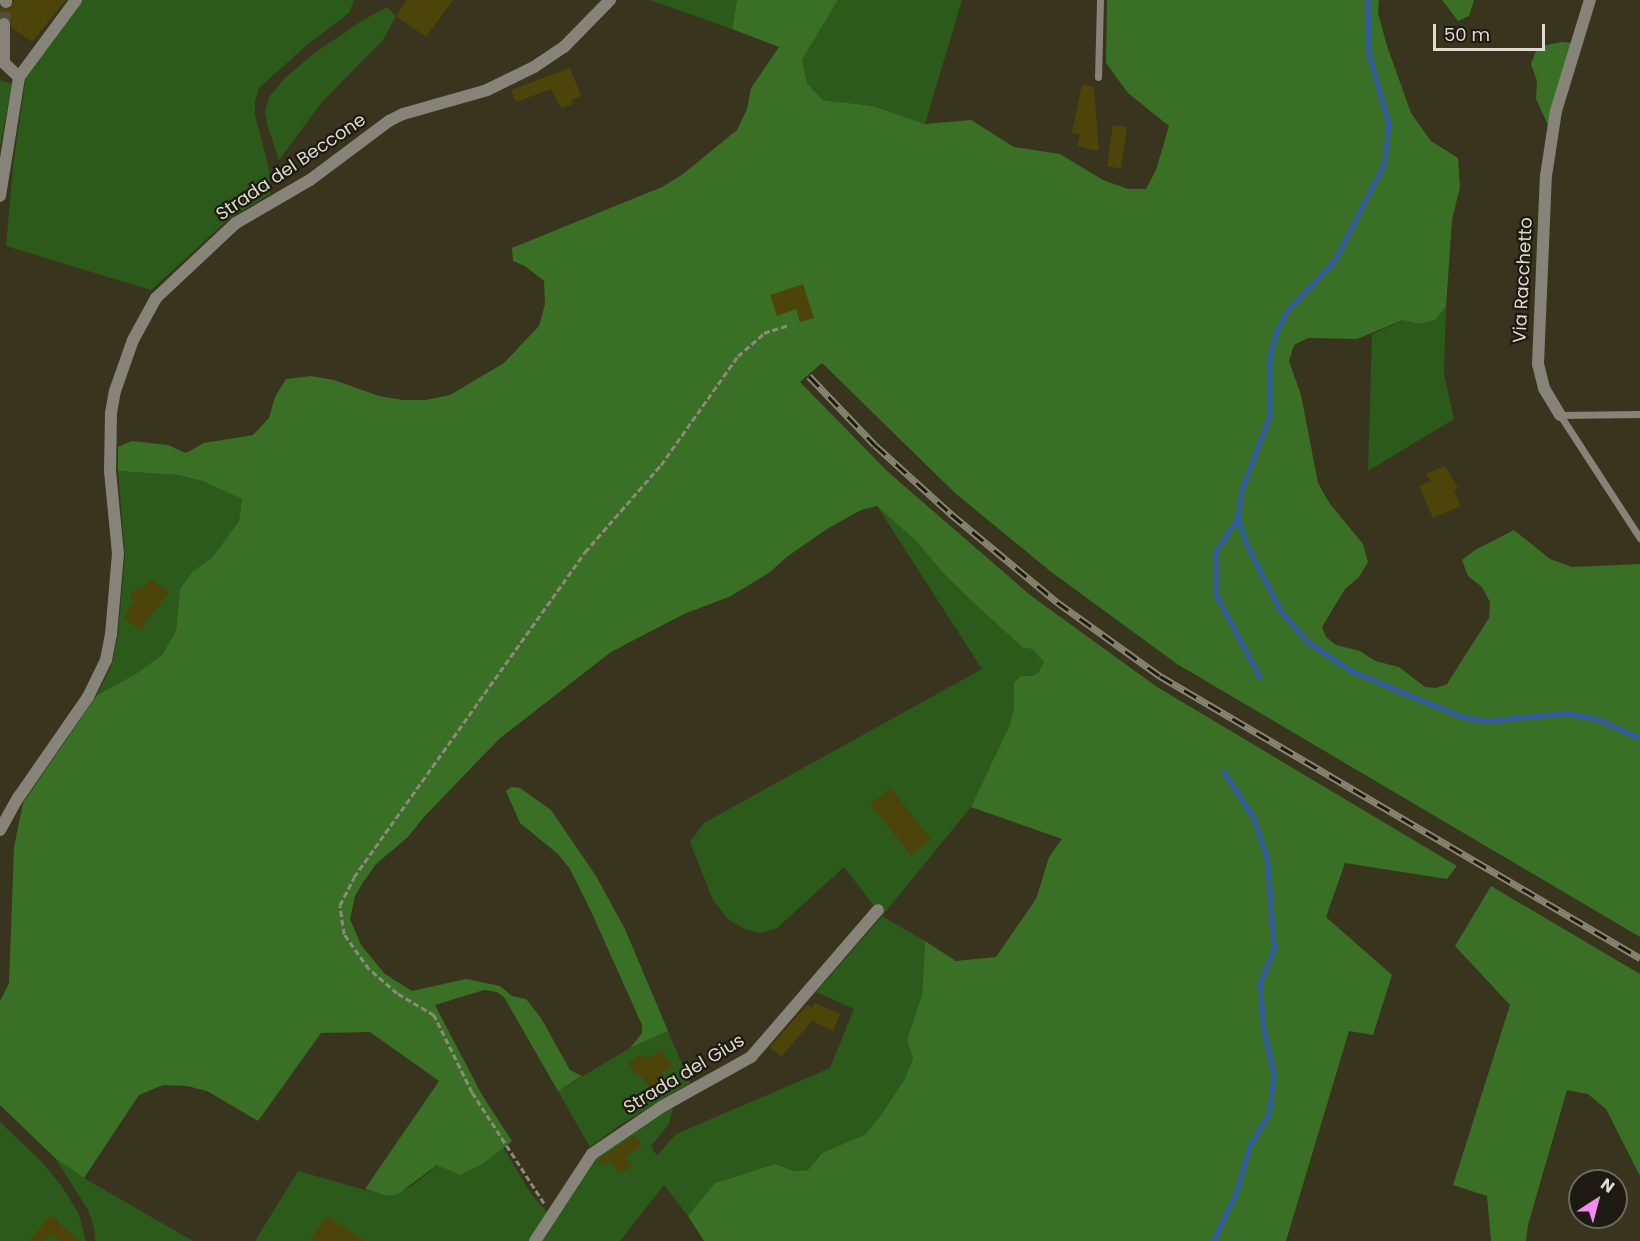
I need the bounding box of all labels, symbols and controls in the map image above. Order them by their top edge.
scale bar [1436,12,1548,50]
text: 50 m [1444,22,1490,47]
street label: Strada del Beccone [212,109,370,225]
street label: Via Racchetto [1509,217,1537,343]
street label: Strada del Gius [620,1029,748,1119]
north arrow [1568,1169,1628,1229]
text: N [1596,1173,1619,1198]

